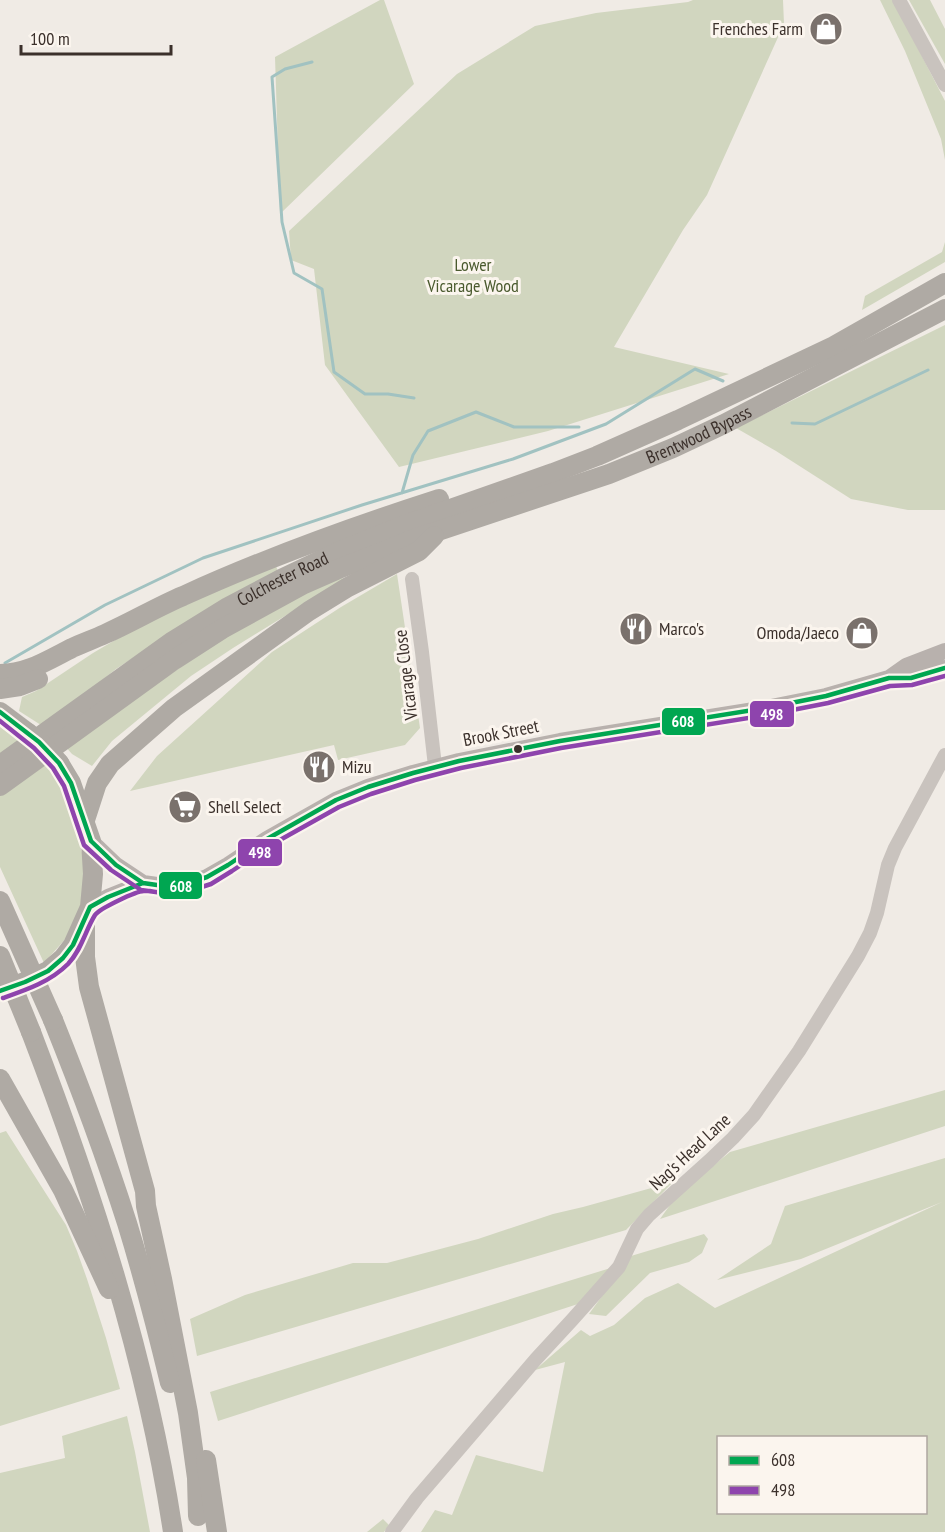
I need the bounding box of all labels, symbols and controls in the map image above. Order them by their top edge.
shop icon: Frenches Farm [808,11,844,47]
place label: Frenches Farm [712,17,803,40]
scale bar [21,18,171,56]
text: 100 m [30,27,70,50]
park label: Lower Vicarage Wood [426,253,519,297]
street label: Brentwood Bypass [643,400,755,469]
street label: Colchester Road [233,546,332,611]
restaurant icon: Marco's [618,611,654,647]
shop icon: Omoda/Jaeco [844,615,880,651]
place label: Marco's [659,617,704,640]
place label: Omoda/Jaeco [757,621,839,644]
street label: Vicarage Close [389,629,423,722]
line badge: 498 [749,700,795,728]
text: 498 [761,704,783,724]
line badge: 608 [661,707,706,736]
text: 608 [672,711,694,731]
street label: Brook Street [461,714,541,751]
unlabelled marker [512,743,524,755]
restaurant icon: Mizu [301,749,337,785]
place label: Mizu [342,755,372,778]
supermarket icon: Shell Select [167,789,203,825]
place label: Shell Select [208,795,281,818]
line badge: 498 [237,838,283,867]
text: 498 [249,842,271,862]
line badge: 608 [158,871,203,900]
text: 608 [170,876,192,896]
street label: Nag's Head Lane [644,1108,735,1195]
legend [717,1436,927,1514]
text: 608 [771,1448,795,1471]
text: 498 [771,1478,795,1501]

